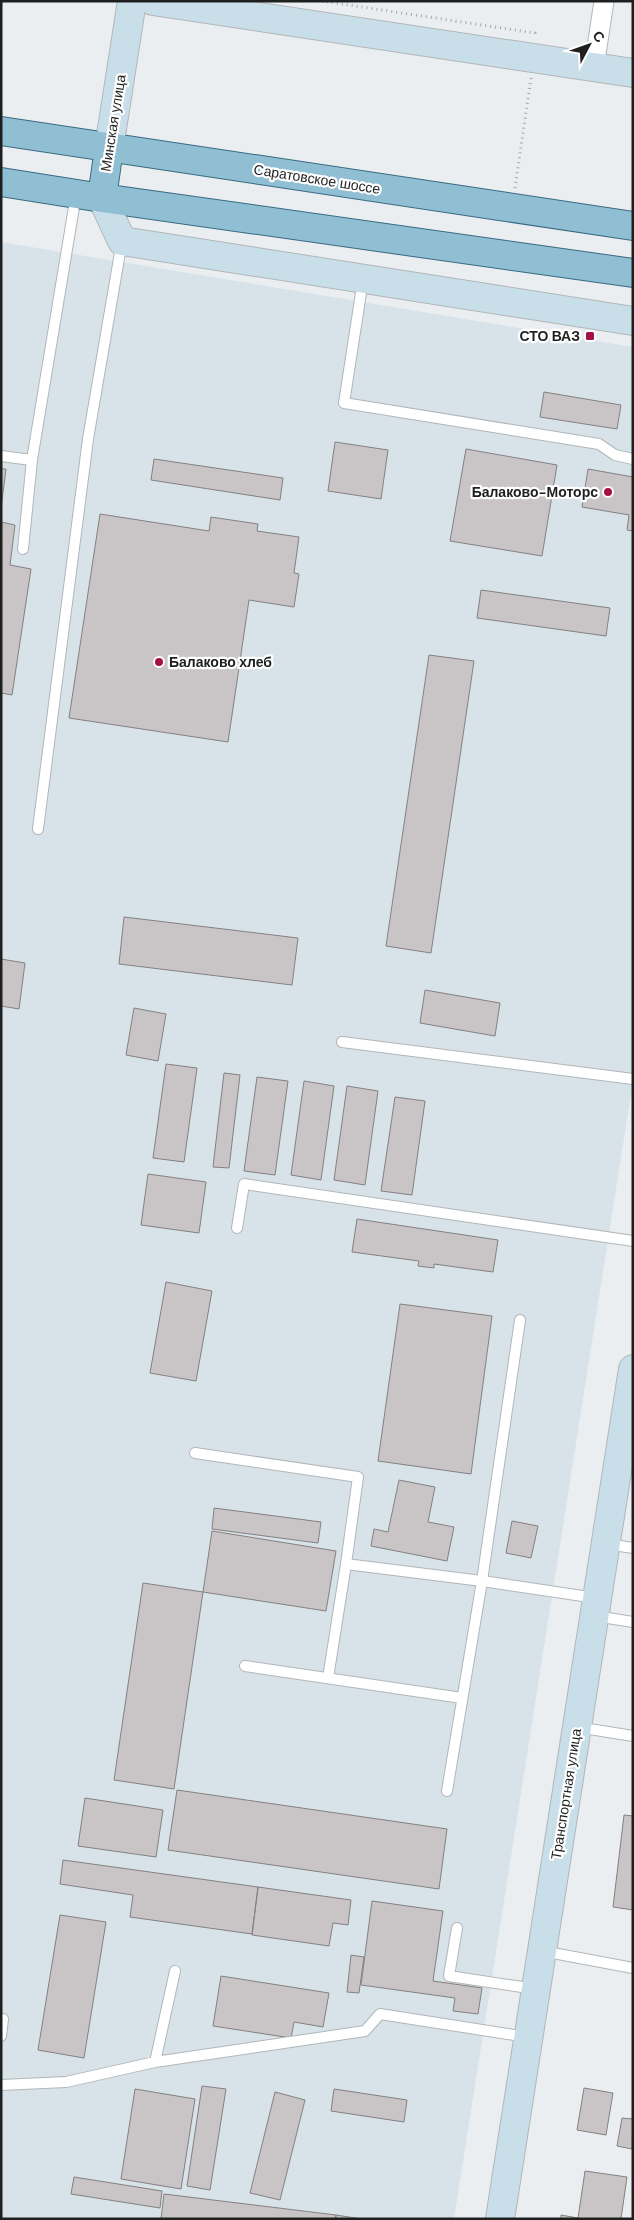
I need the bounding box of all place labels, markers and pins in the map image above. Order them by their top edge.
place label: СТО ВАЗ [520,327,580,345]
marker: СТО ВАЗ [584,330,596,342]
place label: Балаково-Моторс [472,483,598,501]
marker: Балаково-Моторс [602,486,614,498]
place label: Балаково хлеб [169,653,272,671]
marker: Балаково хлеб [153,656,165,668]

